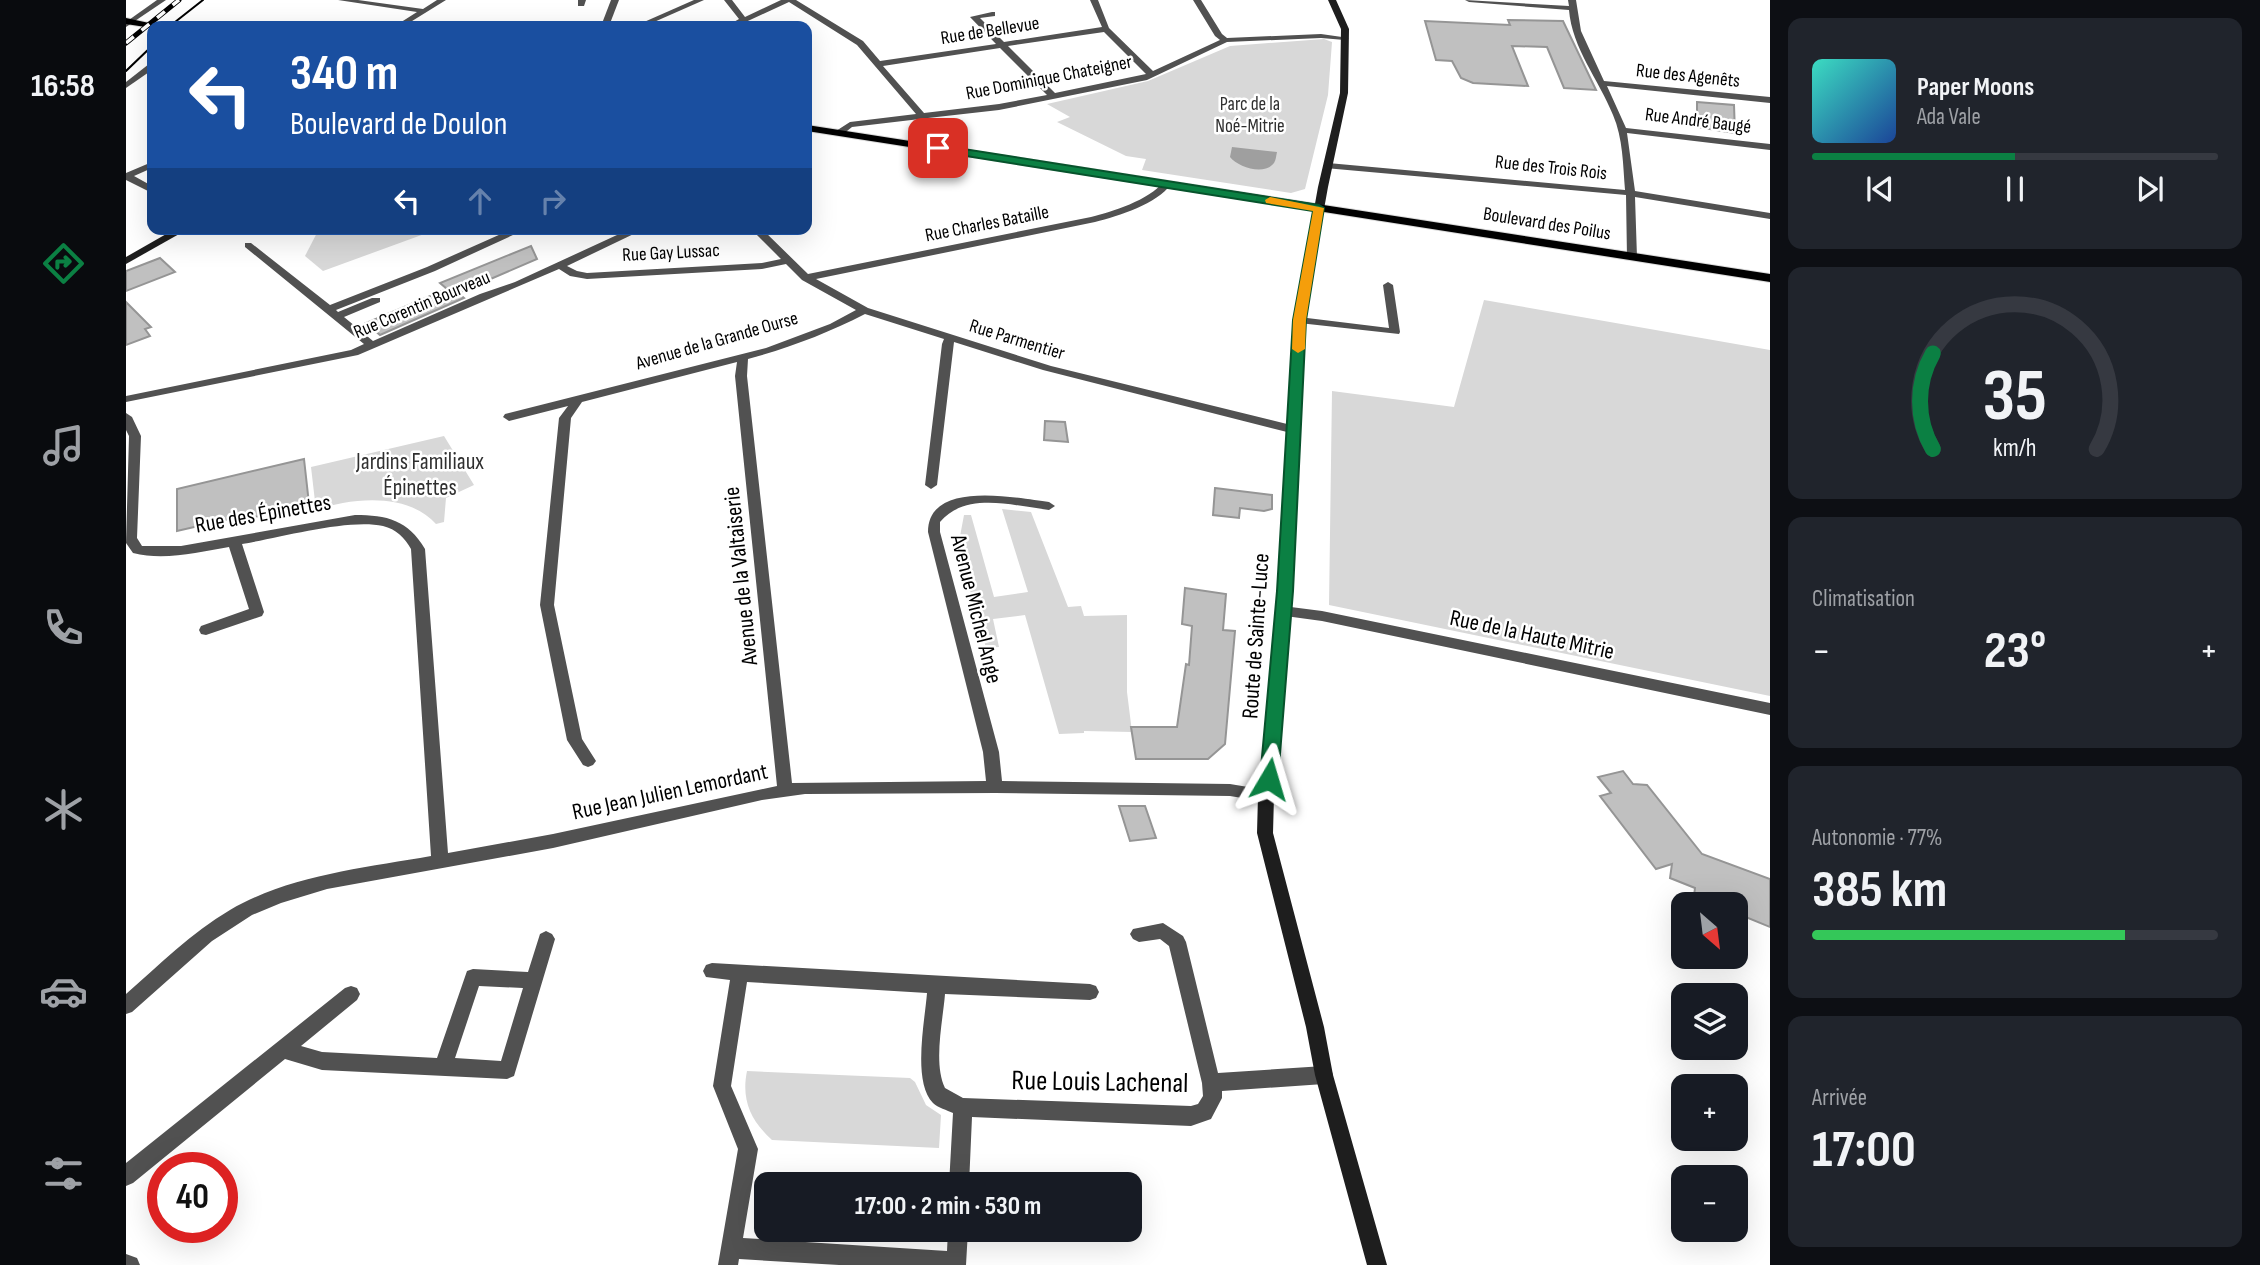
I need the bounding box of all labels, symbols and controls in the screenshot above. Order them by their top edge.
street label: Rue de Bellevue [939,12,1041,50]
text: 340 m [290,45,398,104]
icon: left [175,49,266,140]
street label: Rue Dominique Chateigner [964,51,1135,105]
street label: Rue des Agenêts [1635,59,1741,93]
text: 16:58 [31,67,95,106]
text: Paper Moons [1917,72,2034,103]
park label: Parc de la Noé-Mitrie [1215,93,1285,138]
street label: Rue André Baugé [1644,103,1752,139]
text: Ada Vale [1917,103,1981,131]
text: Boulevard de Doulon [290,105,507,144]
pin [908,118,968,178]
icon: arrive [919,129,957,167]
street label: Rue des Trois Rois [1494,151,1608,185]
icon: previous [1861,170,1899,208]
icon: pause [1996,170,2034,208]
icon: next [2131,170,2169,208]
icon: left [388,182,426,220]
icon: ahead [461,182,499,220]
icon: right [534,182,572,220]
street label: Rue Charles Bataille [923,201,1051,247]
street label: Boulevard des Poilus [1482,203,1613,245]
icon: directions [39,239,88,288]
street label: Rue Gay Lussac [622,239,720,267]
street label: Rue Corentin Bourveau [350,266,494,344]
street label: Avenue de la Grande Ourse [632,307,801,375]
street label: Rue Parmentier [967,315,1068,366]
text: 35 [1983,354,2047,442]
icon: music [39,421,88,470]
text: km/h [1993,433,2037,464]
park label: Jardins Familiaux Épinettes [355,448,484,502]
street label: Avenue de la Valtaiserie [718,485,764,668]
street label: Rue des Épinettes [193,488,333,540]
street label: Avenue Michel Ange [944,531,1008,686]
street label: Route de Sainte-Luce [1236,552,1276,720]
text: Climatisation [1812,585,1915,613]
icon: phone [39,603,88,652]
street label: Rue de la Haute Mitrie [1447,604,1617,666]
text: 23° [1984,620,2046,683]
text: − [1812,629,1831,674]
text: + [2199,629,2218,674]
position arrow [1232,742,1306,816]
street label: Rue Jean Julien Lemordant [570,758,770,826]
icon: climate [39,785,88,834]
text: Autonomie · 77% [1812,824,1943,852]
text: 385 km [1812,859,1947,922]
north arrow [1671,892,1748,970]
map controls [1671,892,1748,1242]
icon: car [39,967,88,1016]
button: layers [1671,983,1748,1060]
street label: Rue Louis Lachenal [1011,1064,1189,1100]
button: + [1671,1074,1748,1151]
text: Arrivée [1812,1084,1867,1112]
text: 17:00 [1812,1119,1916,1182]
icon: filters [39,1149,88,1198]
speed limit sign: 40 [147,1152,238,1243]
button: − [1671,1165,1748,1242]
text: 17:00 · 2 min · 530 m [855,1191,1041,1222]

